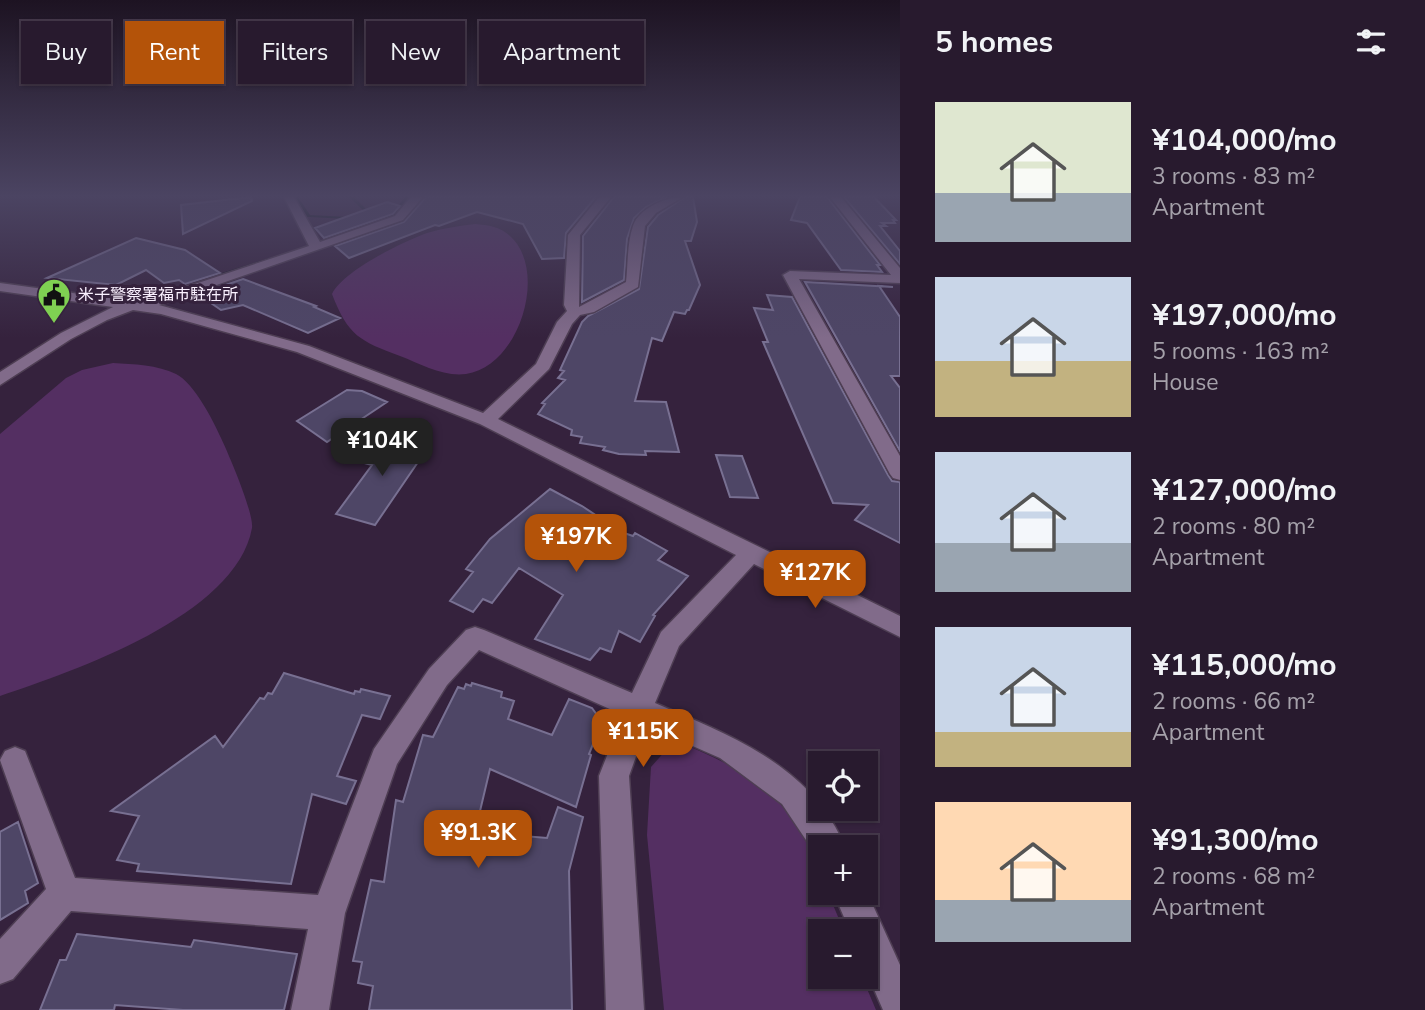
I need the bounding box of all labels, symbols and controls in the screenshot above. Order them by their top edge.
chip: Buy [21,21,111,84]
chip: Rent [125,21,224,84]
chip: Filters [238,21,352,84]
chip: New [366,21,465,84]
chip: Apartment [479,21,644,84]
text: 5 homes [935,22,1053,63]
icon: filters [1352,23,1390,61]
text: ¥104,000/mo [1152,120,1337,161]
icon: home [991,130,1075,214]
text: 3 rooms · 83 m² [1152,161,1315,192]
text: Apartment [1152,192,1264,223]
public building icon: 米子警察署福市駐在所 [35,276,73,325]
place label: 米子警察署福市駐在所 [78,284,238,306]
text: ¥197,000/mo [1152,295,1337,336]
icon: home [991,305,1075,389]
text: 5 rooms · 163 m² [1152,336,1329,367]
text: House [1152,367,1219,398]
pin: ¥104K [333,419,431,478]
text: ¥104K [347,425,417,456]
text: ¥127,000/mo [1152,470,1337,511]
icon: home [991,480,1075,564]
text: 2 rooms · 80 m² [1152,511,1315,542]
pin: ¥197K [527,514,625,574]
text: ¥197K [541,521,611,552]
text: Apartment [1152,542,1264,573]
pin: ¥127K [766,550,864,610]
text: ¥127K [780,557,850,588]
text: ¥115,000/mo [1152,645,1337,686]
icon: home [991,655,1075,739]
text: 2 rooms · 66 m² [1152,686,1315,717]
pin: ¥115K [594,710,692,769]
text: ¥115K [608,716,678,747]
text: Apartment [1152,717,1264,748]
map controls [808,751,878,989]
button: locate [808,751,878,821]
pin: ¥91.3K [421,810,535,870]
text: ¥91.3K [440,817,516,848]
text: ¥91,300/mo [1152,820,1319,861]
icon: home [991,830,1075,914]
button: + [808,835,878,905]
text: 2 rooms · 68 m² [1152,861,1315,892]
text: Apartment [1152,892,1264,923]
button: − [808,919,878,989]

